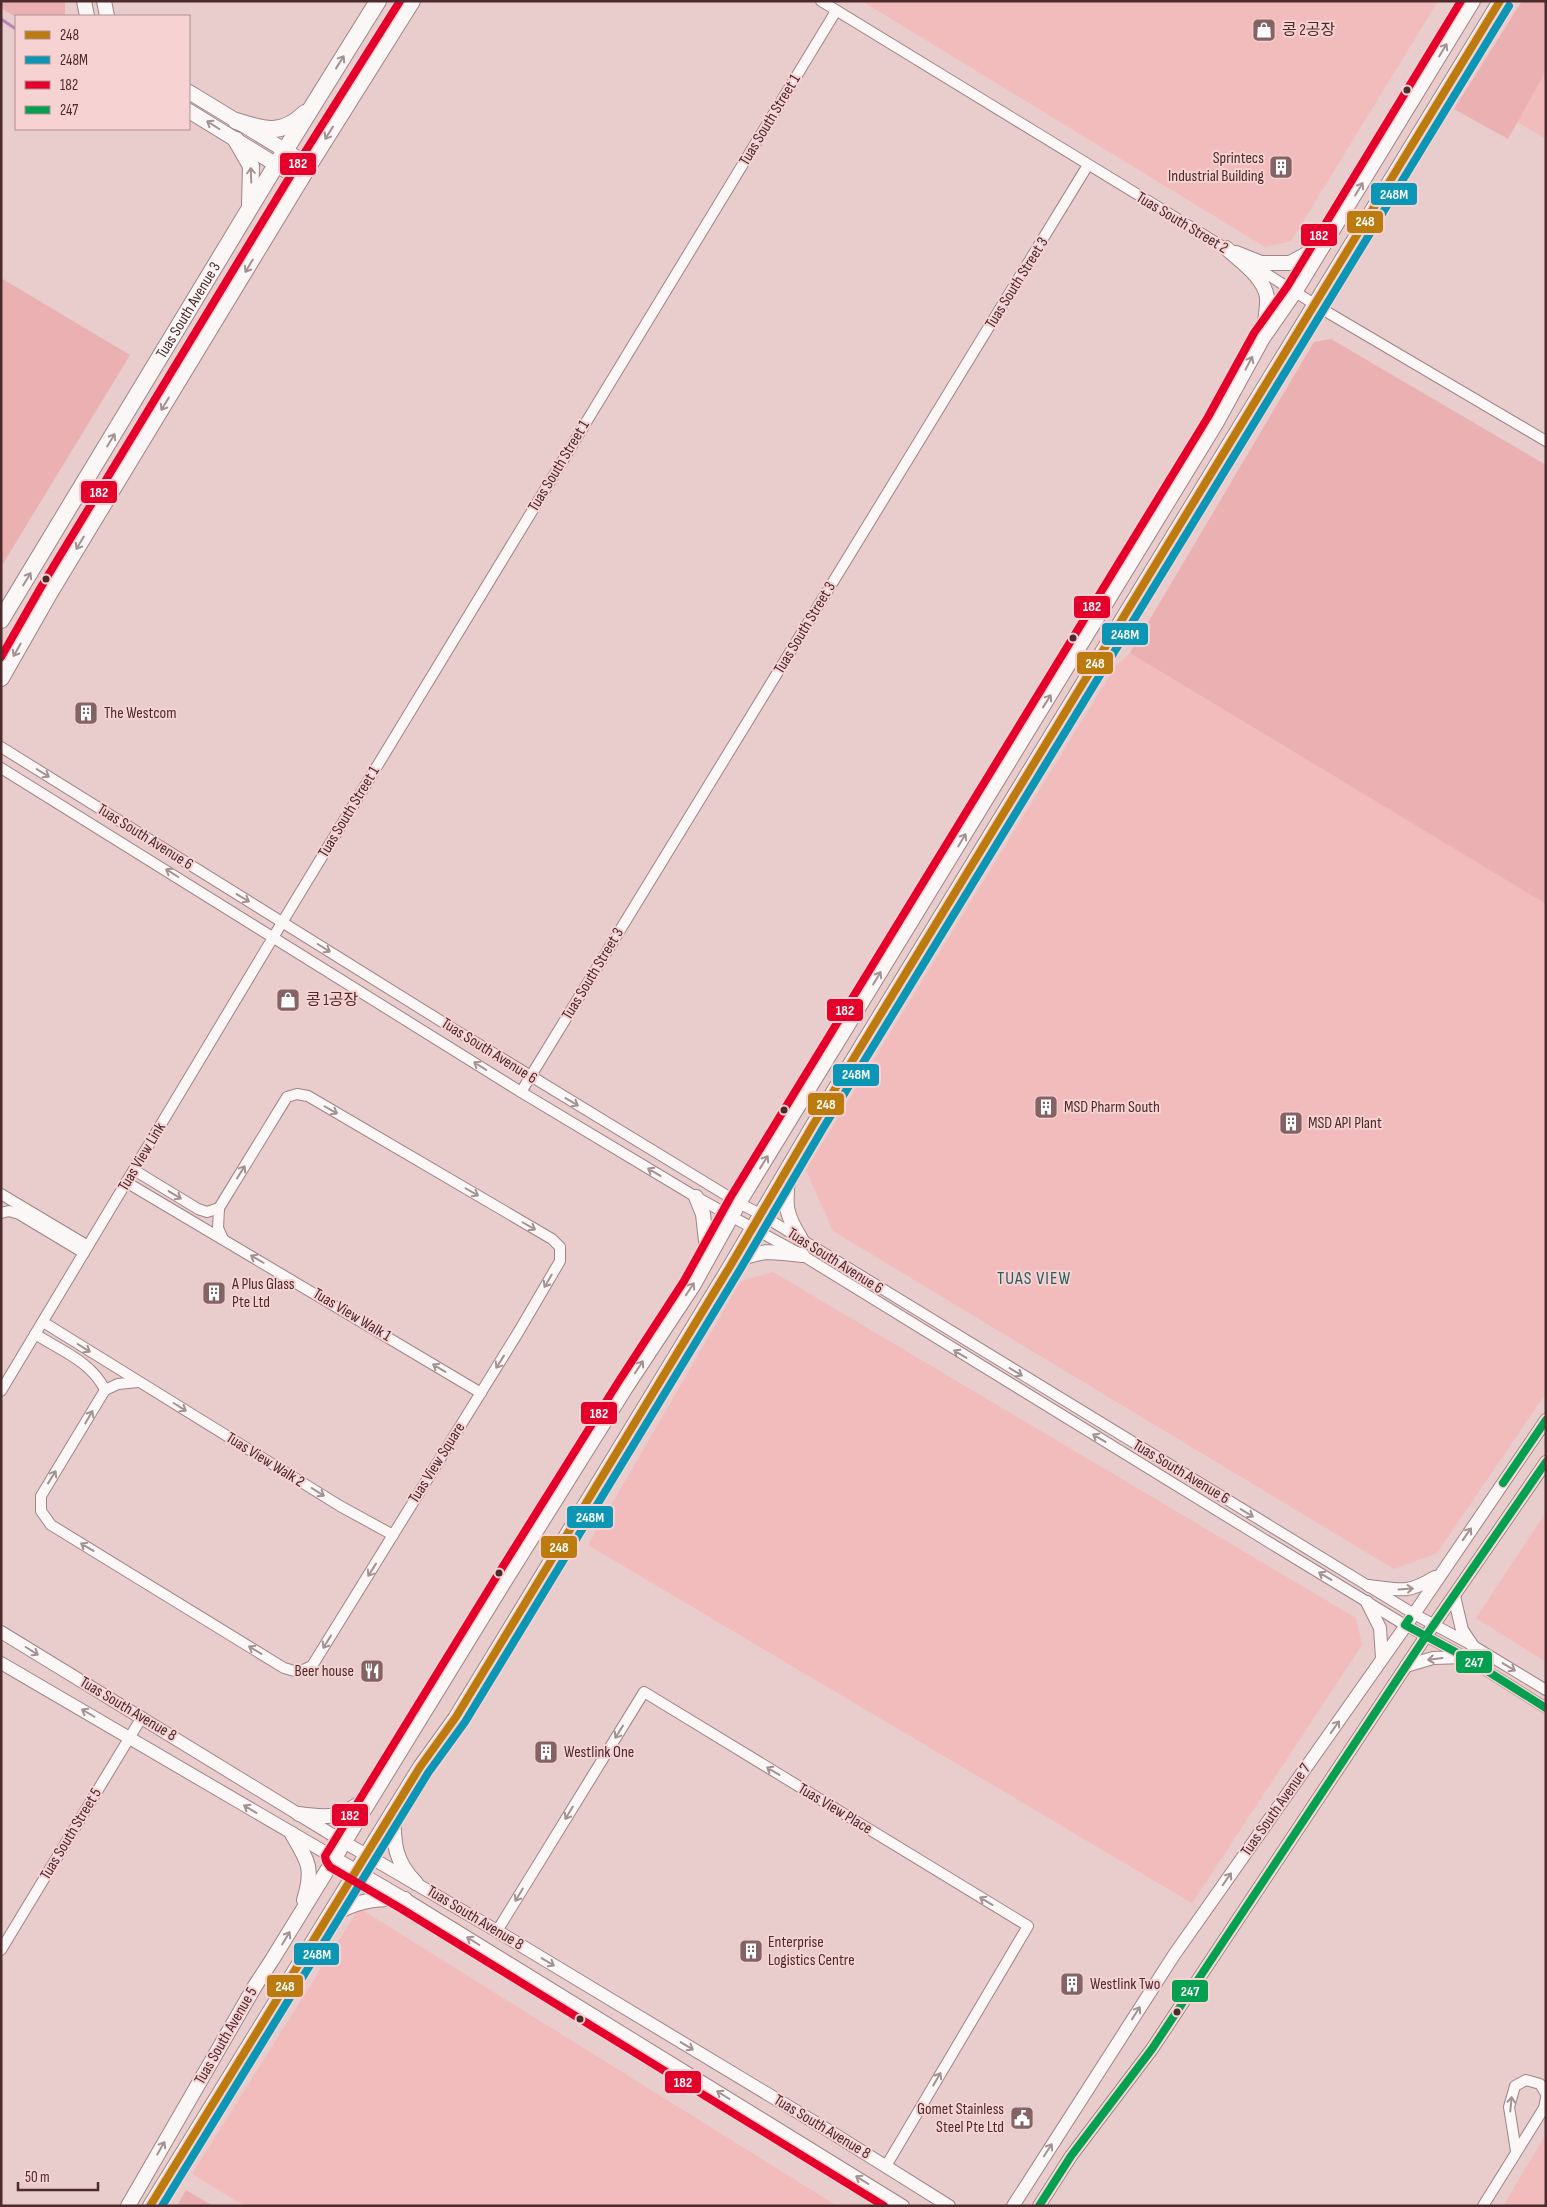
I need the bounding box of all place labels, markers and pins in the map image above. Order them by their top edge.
shop icon: 콩 2공장 [1251,17,1277,43]
place label: 콩 2공장 [1282,21,1336,40]
unlabelled marker [1402,85,1412,95]
place label: Sprintecs Industrial Building [1168,149,1264,186]
building icon: Sprintecs Industrial Building [1268,154,1294,180]
unlabelled marker [41,574,51,584]
unlabelled marker [1068,633,1078,643]
building icon: The Westcom [73,700,99,726]
place label: The Westcom [104,704,177,723]
shop icon: 콩 1공장 [275,987,301,1013]
place label: 콩 1공장 [306,991,359,1010]
building icon: MSD Pharm South [1033,1094,1059,1120]
place label: MSD Pharm South [1064,1098,1160,1117]
unlabelled marker [779,1105,789,1115]
building icon: MSD API Plant [1278,1110,1304,1136]
place label: MSD API Plant [1308,1114,1382,1133]
place label: A Plus Glass Pte Ltd [231,1275,295,1312]
building icon: A Plus Glass Pte Ltd [201,1280,227,1306]
unlabelled marker [494,1568,504,1578]
restaurant icon: Beer house [359,1658,385,1684]
place label: Beer house [295,1662,354,1681]
building icon: Westlink One [533,1739,559,1765]
place label: Westlink One [564,1743,634,1762]
place label: Enterprise Logistics Centre [768,1933,855,1970]
building icon: Enterprise Logistics Centre [738,1938,764,1964]
building icon: Westlink Two [1059,1971,1085,1997]
place label: Westlink Two [1090,1975,1160,1994]
unlabelled marker [1172,2007,1182,2017]
unlabelled marker [575,2014,585,2024]
place label: Gomet Stainless Steel Pte Ltd [917,2100,1004,2137]
public building icon: Gomet Stainless Steel Pte Ltd [1009,2105,1035,2131]

